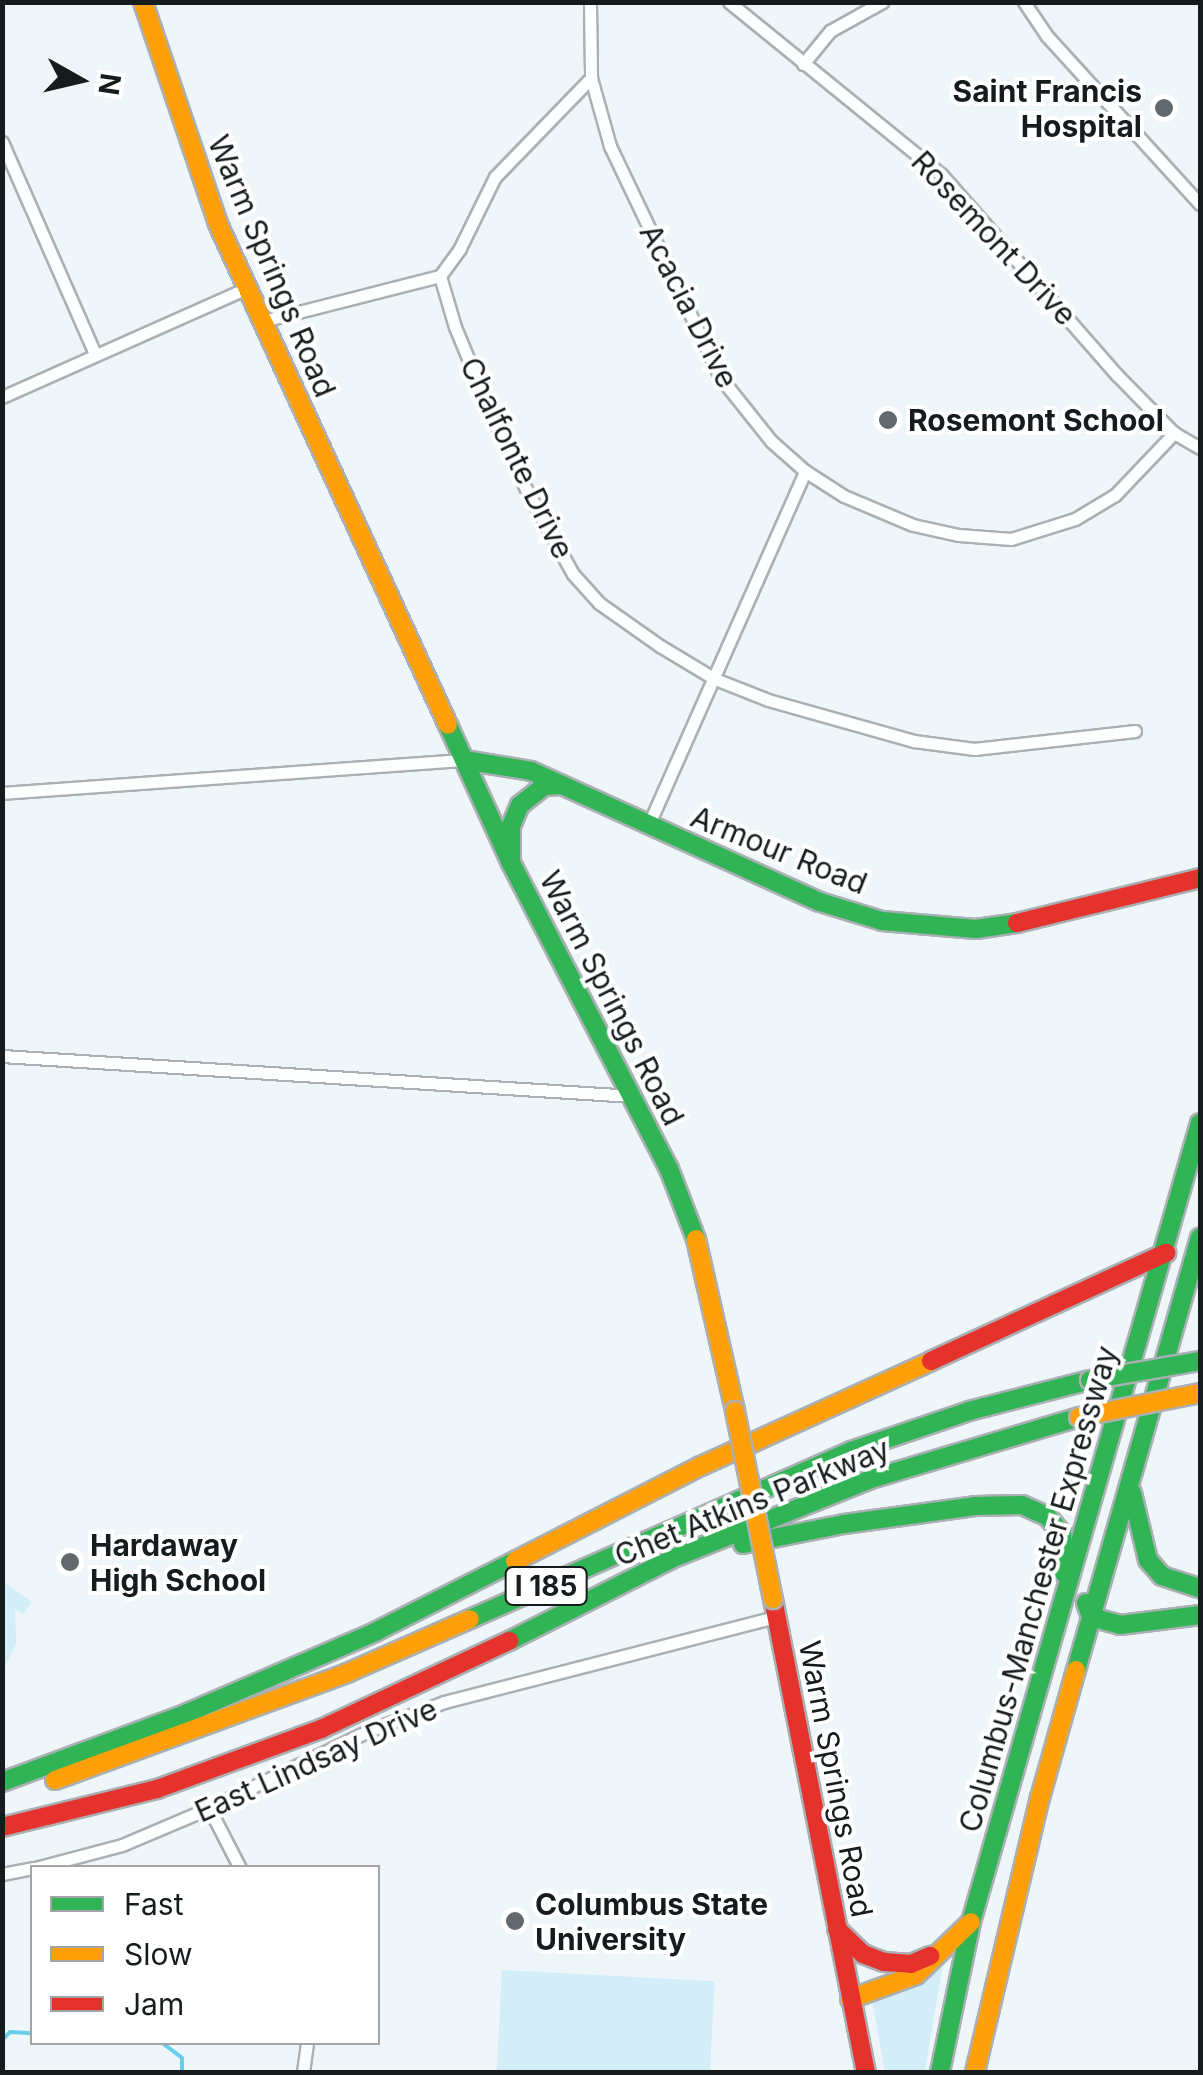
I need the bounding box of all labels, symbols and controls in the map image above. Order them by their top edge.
north arrow [30,30,130,130]
text: N [91,71,128,97]
place label: Saint Francis Hospital [953,73,1142,144]
marker: Saint Francis Hospital [1151,95,1177,121]
street label: Warm Springs Road [201,130,343,402]
street label: Rosemont Drive [904,143,1084,333]
street label: Acacia Drive [632,218,746,394]
street label: Chalfonte Drive [453,351,581,565]
place label: Rosemont School [908,402,1164,438]
marker: Rosemont School [877,409,899,431]
street label: Armour Road [686,798,872,902]
street label: Warm Springs Road [532,865,692,1131]
street label: Columbus-Manchester Expressway [951,1342,1125,1836]
street label: Chet Atkins Parkway [609,1430,895,1574]
place label: Hardaway High School [90,1527,266,1598]
marker: Hardaway High School [59,1551,81,1573]
road number: I 185 [504,1563,588,1609]
street label: Warm Springs Road [792,1638,880,1920]
street label: East Lindsay Drive [189,1690,443,1830]
legend [30,1865,380,2045]
text: Fast [124,1886,183,1922]
place label: Columbus State University [535,1886,768,1956]
marker: Columbus State University [504,1910,526,1932]
text: Slow [124,1936,193,1972]
text: Jam [124,1986,184,2022]

